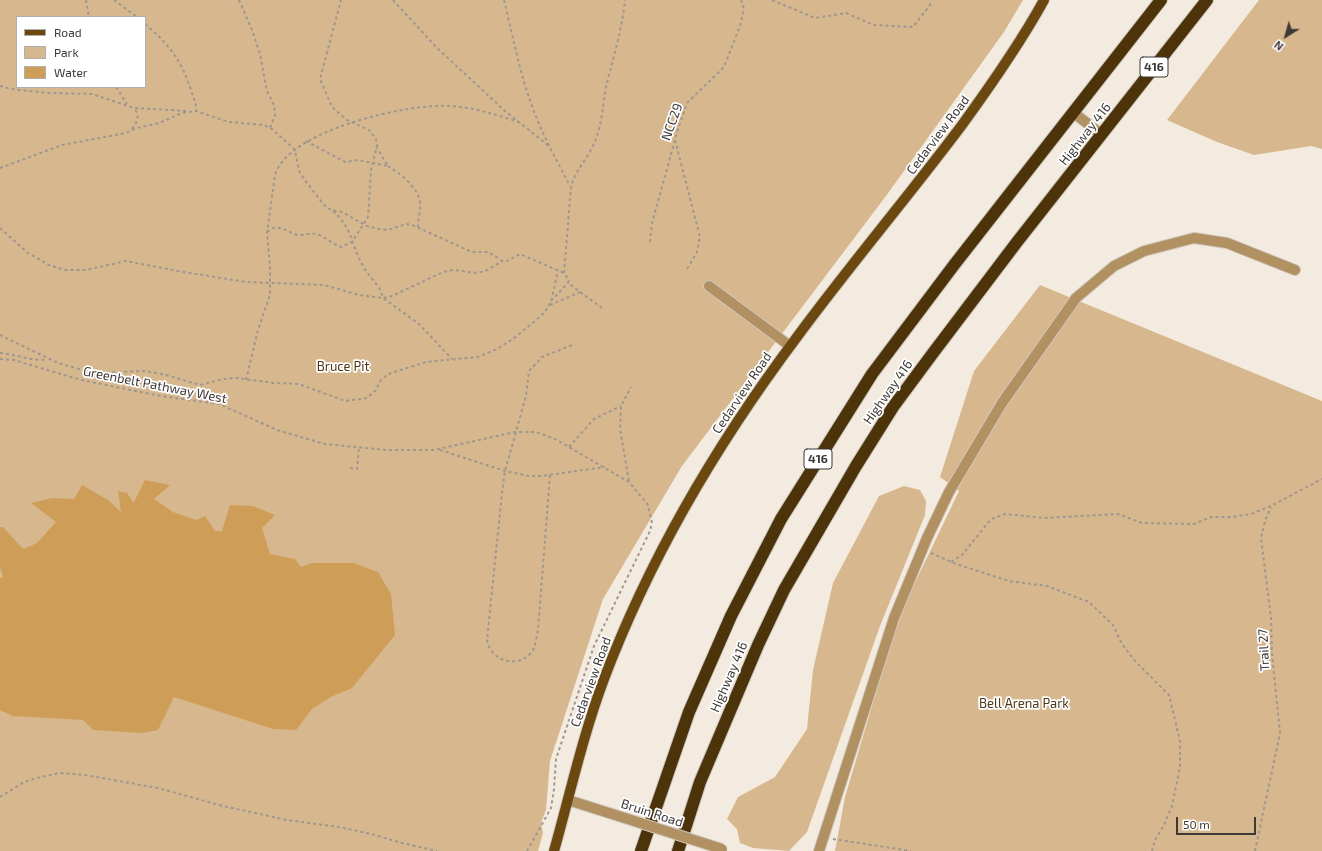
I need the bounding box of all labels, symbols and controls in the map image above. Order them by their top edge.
legend [16,16,146,88]
north arrow [1266,16,1306,56]
text: Road [54,25,82,39]
text: N [1271,38,1286,54]
text: Park [54,45,79,59]
road number: 416 [1140,57,1168,77]
text: Water [54,65,88,79]
street label: Cedarview Road [903,92,973,178]
street label: Highway 416 [1056,100,1114,168]
street label: NCC29 [658,101,686,143]
street label: Cedarview Road [709,349,775,437]
street label: Highway 416 [860,357,916,427]
park label: Bruce Pit [317,359,369,375]
street label: Greenbelt Pathway West [82,363,228,407]
road number: 416 [804,449,832,469]
street label: Trail 27 [1255,628,1273,672]
street label: Cedarview Road [567,635,615,729]
street label: Highway 416 [707,639,751,715]
park label: Bell Arena Park [979,696,1069,712]
street label: Bruin Road [619,796,685,830]
scale bar [1178,809,1258,835]
text: 50 m [1183,817,1210,831]

